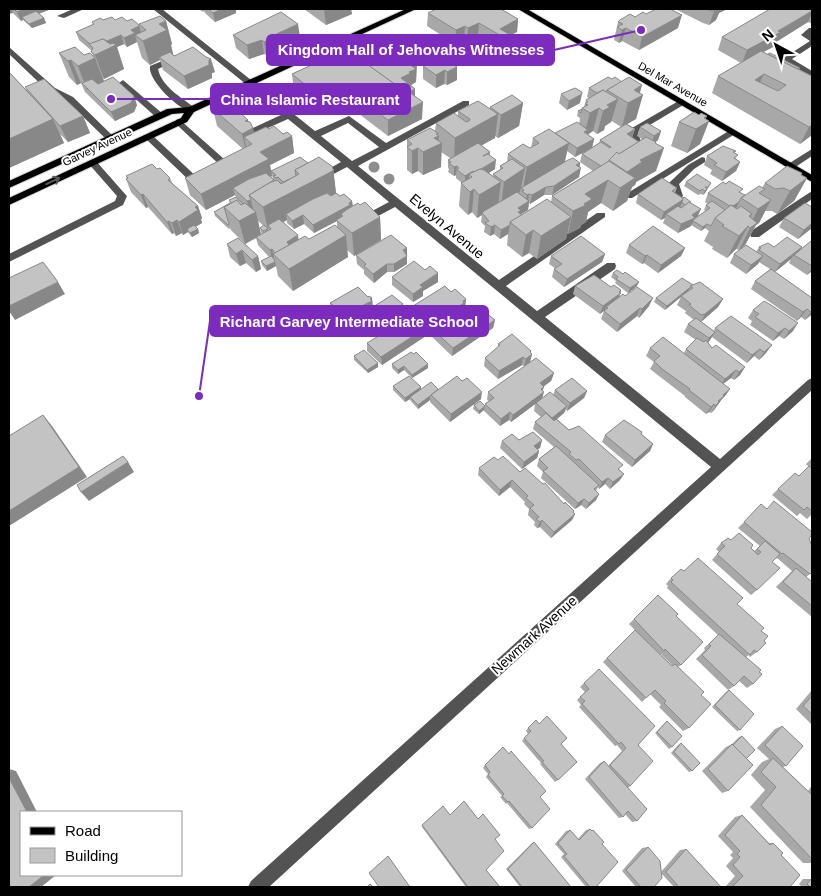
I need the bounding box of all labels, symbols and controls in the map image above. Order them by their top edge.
north arrow [751,20,801,70]
text: N [759,26,777,44]
callout: Kingdom Hall of Jehovahs Witnesses [267,35,554,65]
text: Kingdom Hall of Jehovahs Witnesses [278,41,544,58]
street label: Del Mar Avenue [636,59,710,109]
callout: China Islamic Restaurant [211,84,410,114]
text: China Islamic Restaurant [220,91,400,108]
street label: Garvey Avenue [60,126,134,168]
one-way arrow [45,176,60,185]
street label: Evelyn Avenue [406,190,488,262]
callout: Richard Garvey Intermediate School [210,306,488,336]
text: Richard Garvey Intermediate School [220,313,478,330]
street label: Newmark Avenue [488,592,580,678]
legend [20,811,182,876]
text: Road [65,822,101,839]
text: Building [65,847,118,864]

